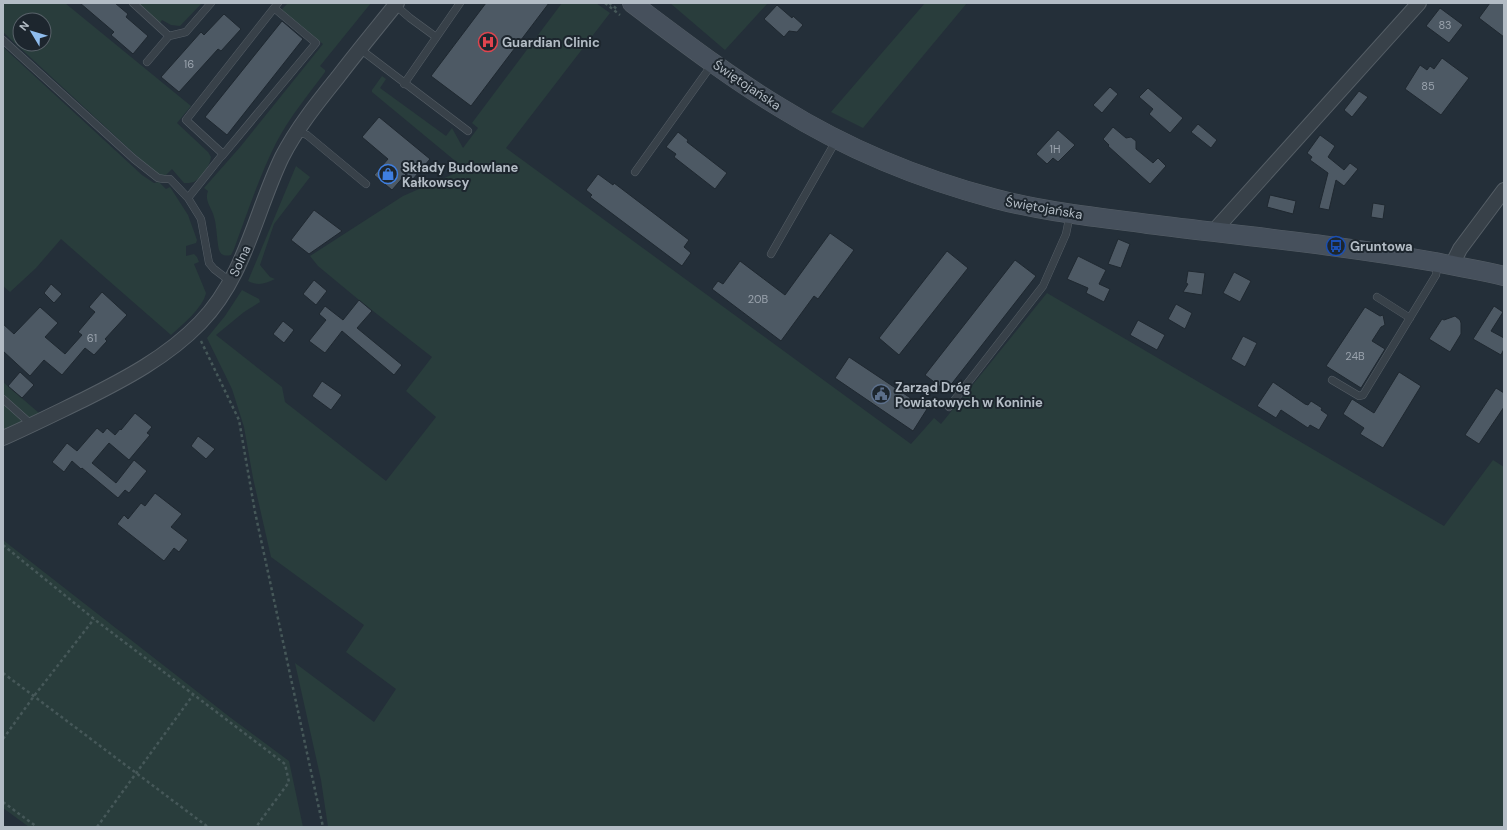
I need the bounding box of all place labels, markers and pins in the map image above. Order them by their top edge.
hospital icon: Guardian Clinic [477,31,499,53]
place label: Guardian Clinic [502,34,600,51]
place label: Składy Budowlane Kałkowscy [402,159,519,191]
shop icon: Składy Budowlane Kałkowscy [377,163,399,185]
bus stop icon: Gruntowa [1325,235,1347,257]
place label: Gruntowa [1350,238,1413,255]
place label: Zarząd Dróg Powiatowych w Koninie [895,379,1043,411]
public building icon: Zarząd Dróg Powiatowych w Koninie [870,383,892,405]

